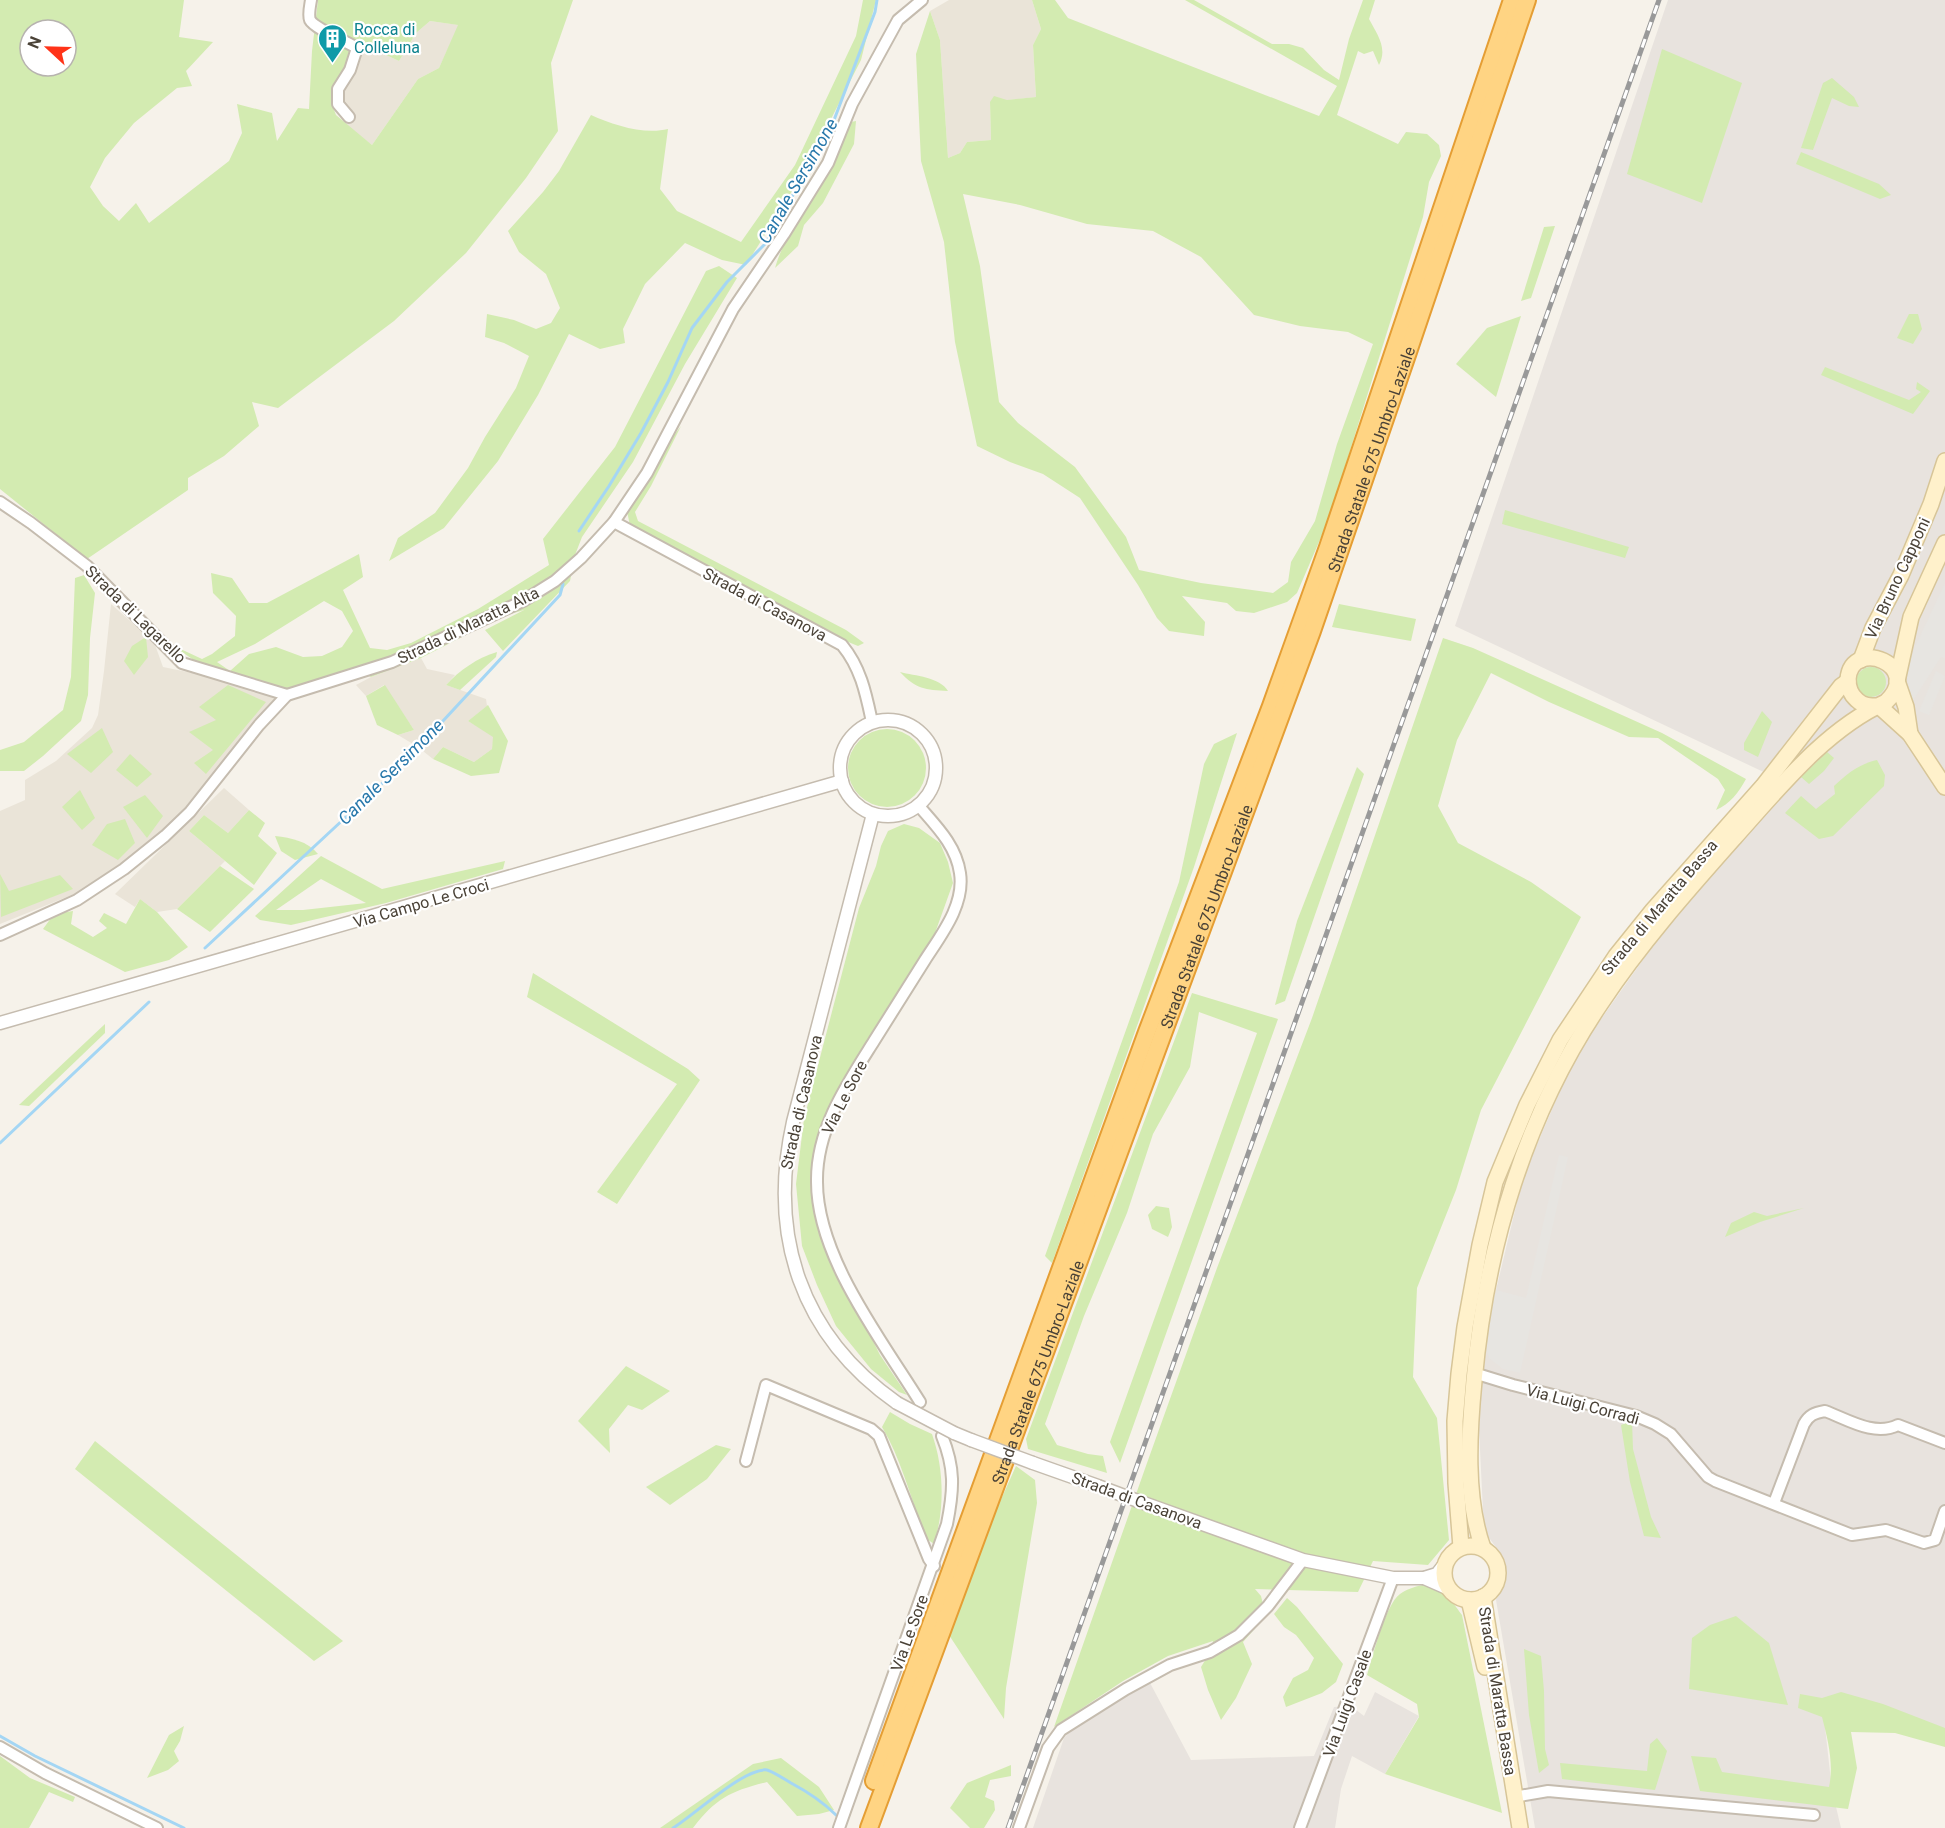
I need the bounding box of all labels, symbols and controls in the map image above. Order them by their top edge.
north arrow [18,18,78,78]
place label: Rocca di Colleluna [354,20,420,57]
building icon: Rocca di Colleluna [317,22,349,64]
text: N [24,34,45,51]
water label: Canale Sersimone [753,114,842,247]
street label: Strada Statale 675 Umbro-Laziale [1324,344,1419,575]
street label: Via Bruno Capponi [1861,514,1934,642]
street label: Strada di Lagarello [81,561,190,667]
street label: Strada di Casanova [700,564,830,645]
street label: Strada di Maratta Alta [394,583,542,668]
water label: Canale Sersimone [333,714,448,829]
street label: Strada Statale 675 Umbro-Laziale [1157,802,1257,1031]
street label: Strada di Maratta Bassa [1597,836,1722,979]
street label: Via Campo Le Croci [351,875,491,932]
street label: Strada di Casanova [777,1033,826,1171]
street label: Via Le Sore [818,1057,871,1137]
street label: Strada Statale 675 Umbro-Laziale [988,1258,1088,1487]
street label: Via Luigi Corradi [1524,1380,1641,1429]
street label: Strada di Casanova [1069,1468,1205,1533]
street label: Via Le Sore [887,1592,932,1674]
street label: Strada di Maratta Bassa [1475,1605,1520,1777]
street label: Via Luigi Casale [1319,1647,1376,1760]

